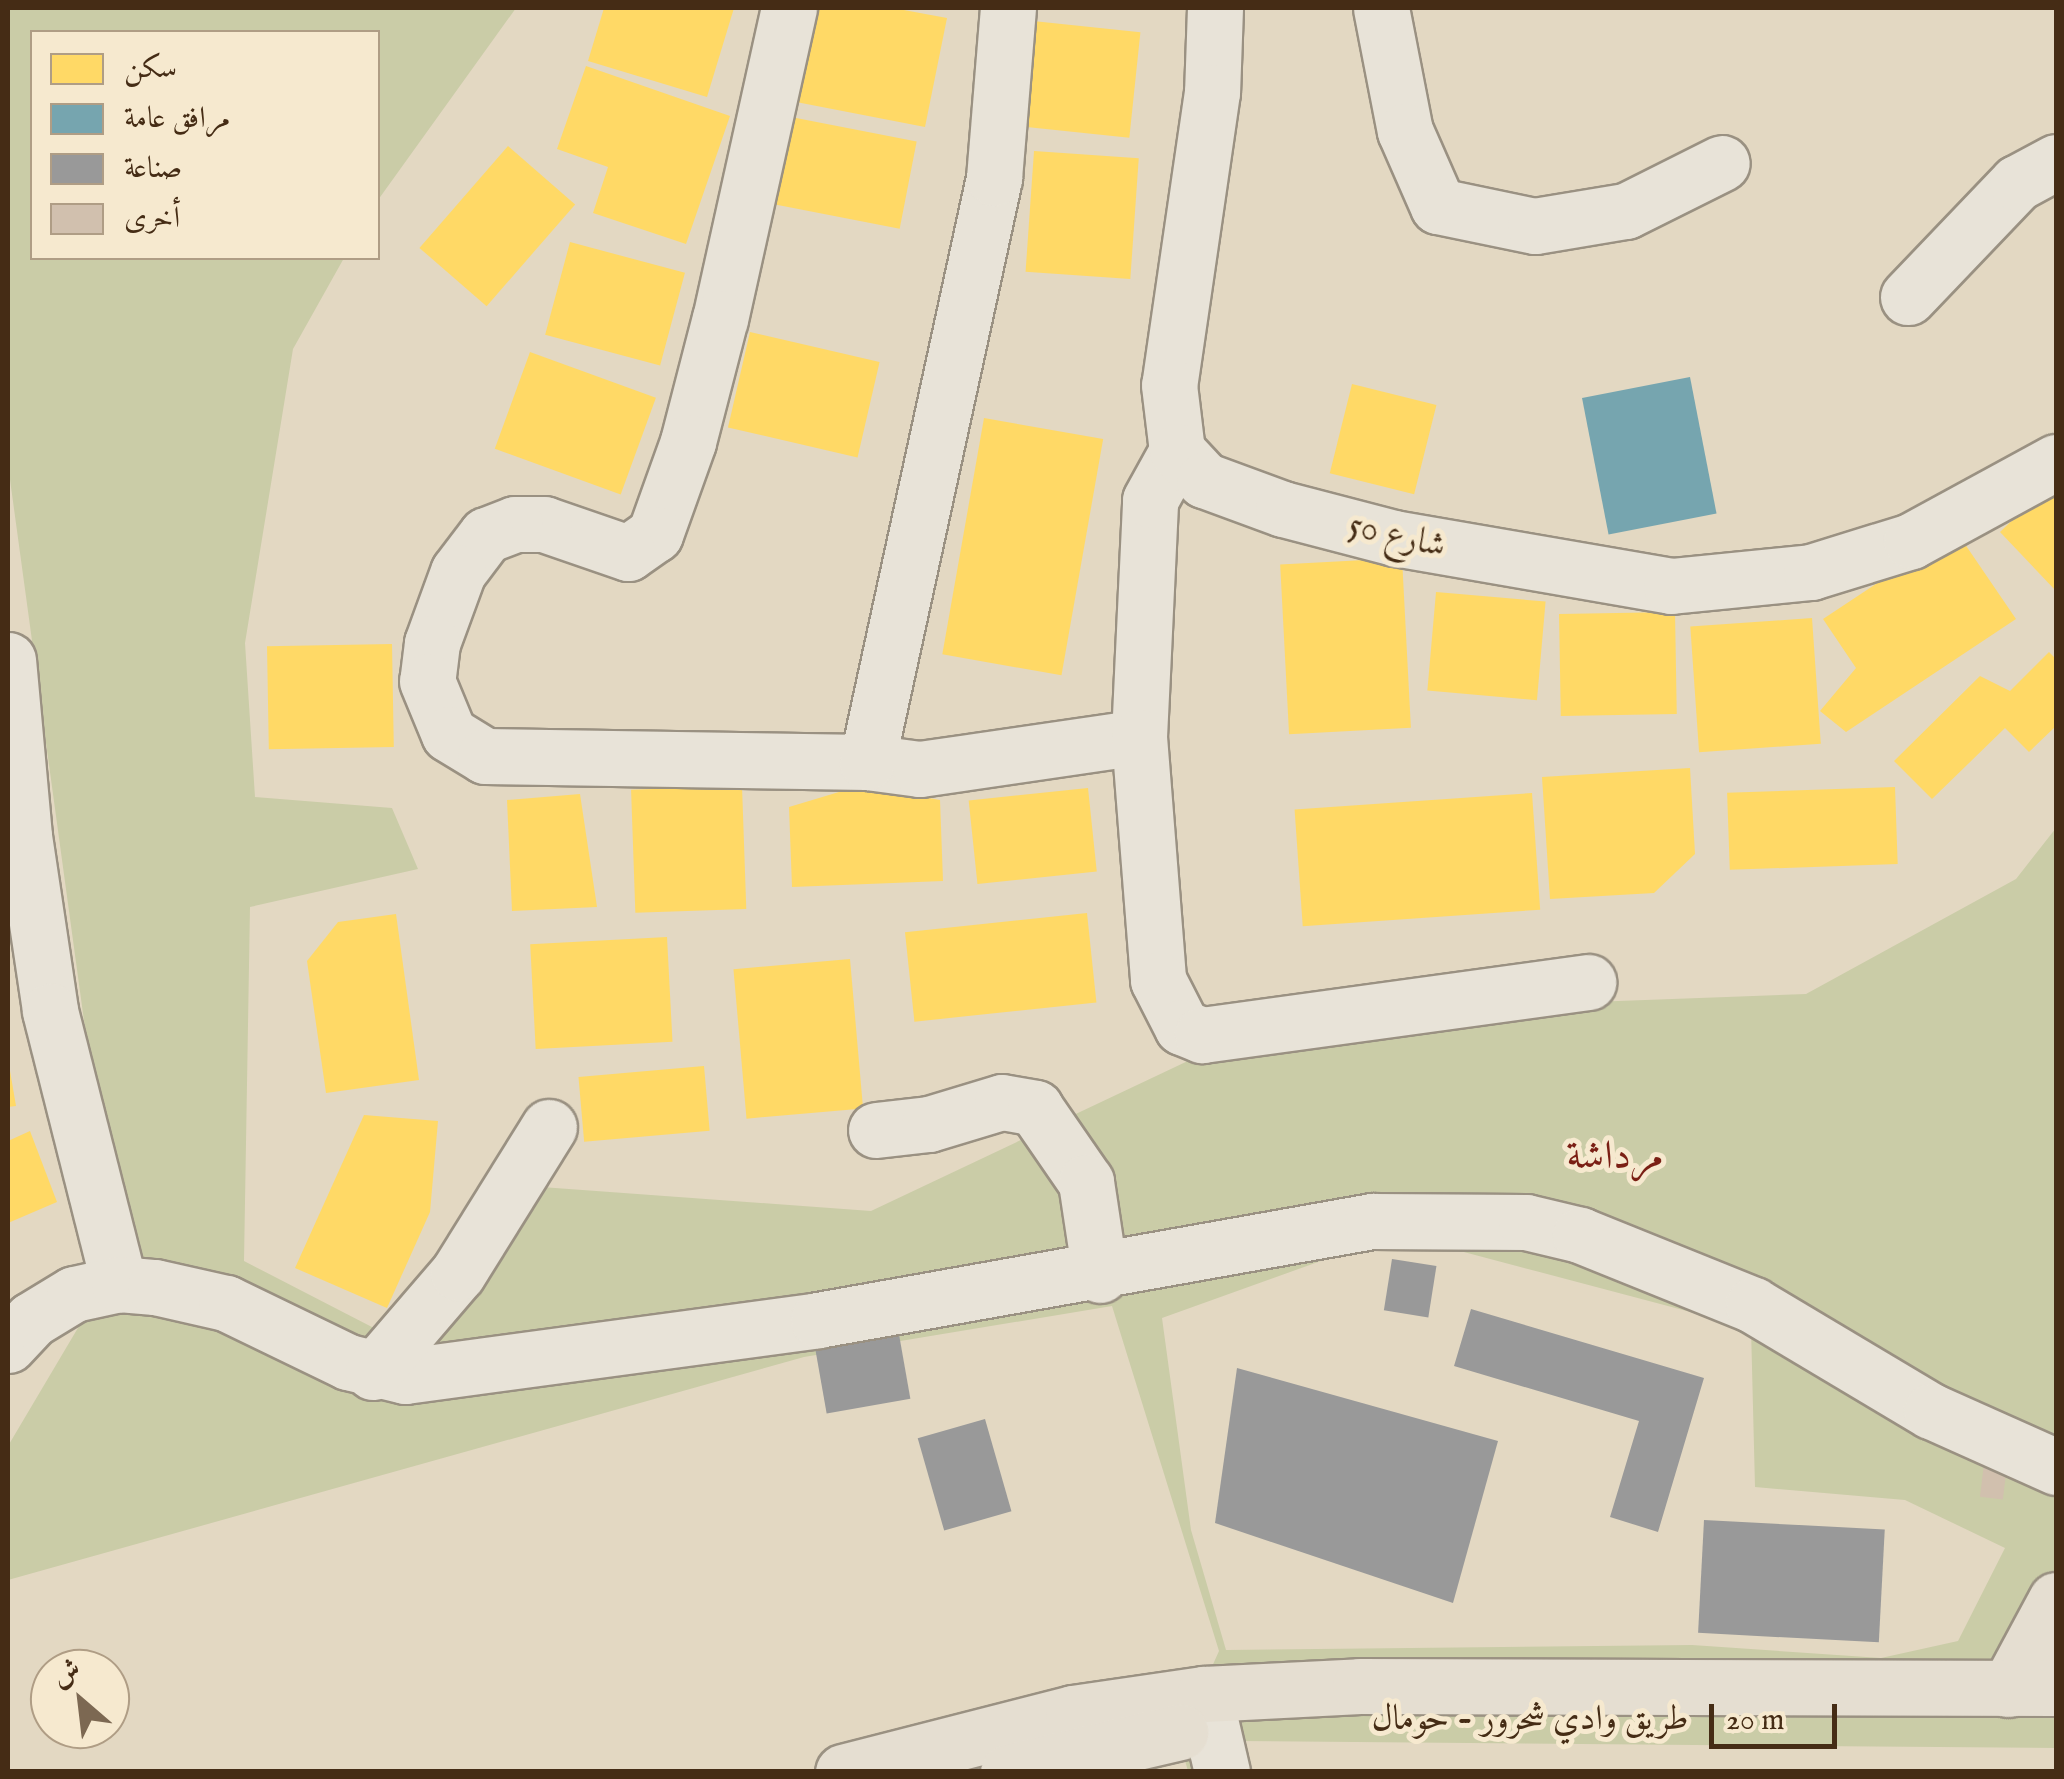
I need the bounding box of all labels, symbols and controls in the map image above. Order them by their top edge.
legend [30,30,380,260]
text: سكن [124,50,177,88]
text: مرافق عامة [124,100,230,138]
text: صناعة [124,150,182,188]
text: أخرى [124,200,180,238]
street label: شارع 50 [1344,506,1450,568]
district label: مرداشة [1566,1134,1664,1182]
north arrow [30,1649,130,1749]
text: ش [46,1652,87,1696]
scale bar [1714,1684,1842,1746]
street label: طريق وادي شحرور - حومال [1371,1699,1689,1741]
text: 20 m [1726,1702,1785,1740]

